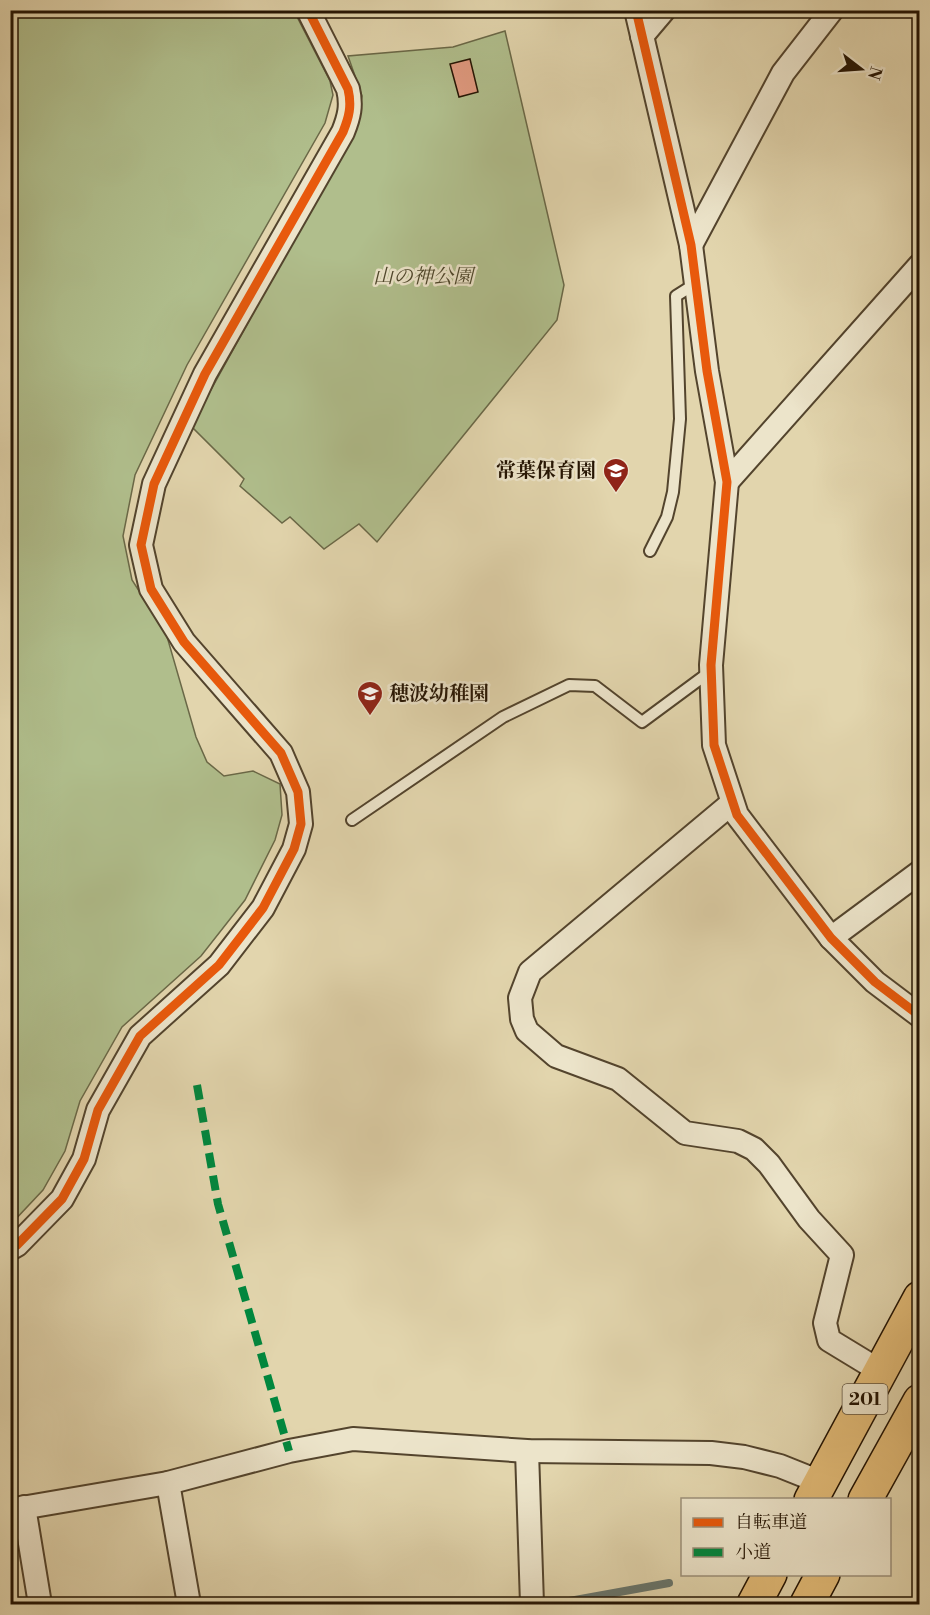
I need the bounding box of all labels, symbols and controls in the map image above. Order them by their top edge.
north arrow [831,39,891,99]
text: N [863,64,886,82]
park label: 山の神公園 [373,265,476,290]
school or university icon: 常葉保育園 [601,456,631,494]
place label: 常葉保育園 [496,459,596,484]
school or university icon: 穂波幼稚園 [355,679,385,717]
place label: 穂波幼稚園 [389,682,489,707]
road number: 201 [842,1384,888,1414]
legend [681,1498,891,1576]
text: 自転車道 [735,1511,807,1534]
text: 小道 [735,1541,771,1564]

